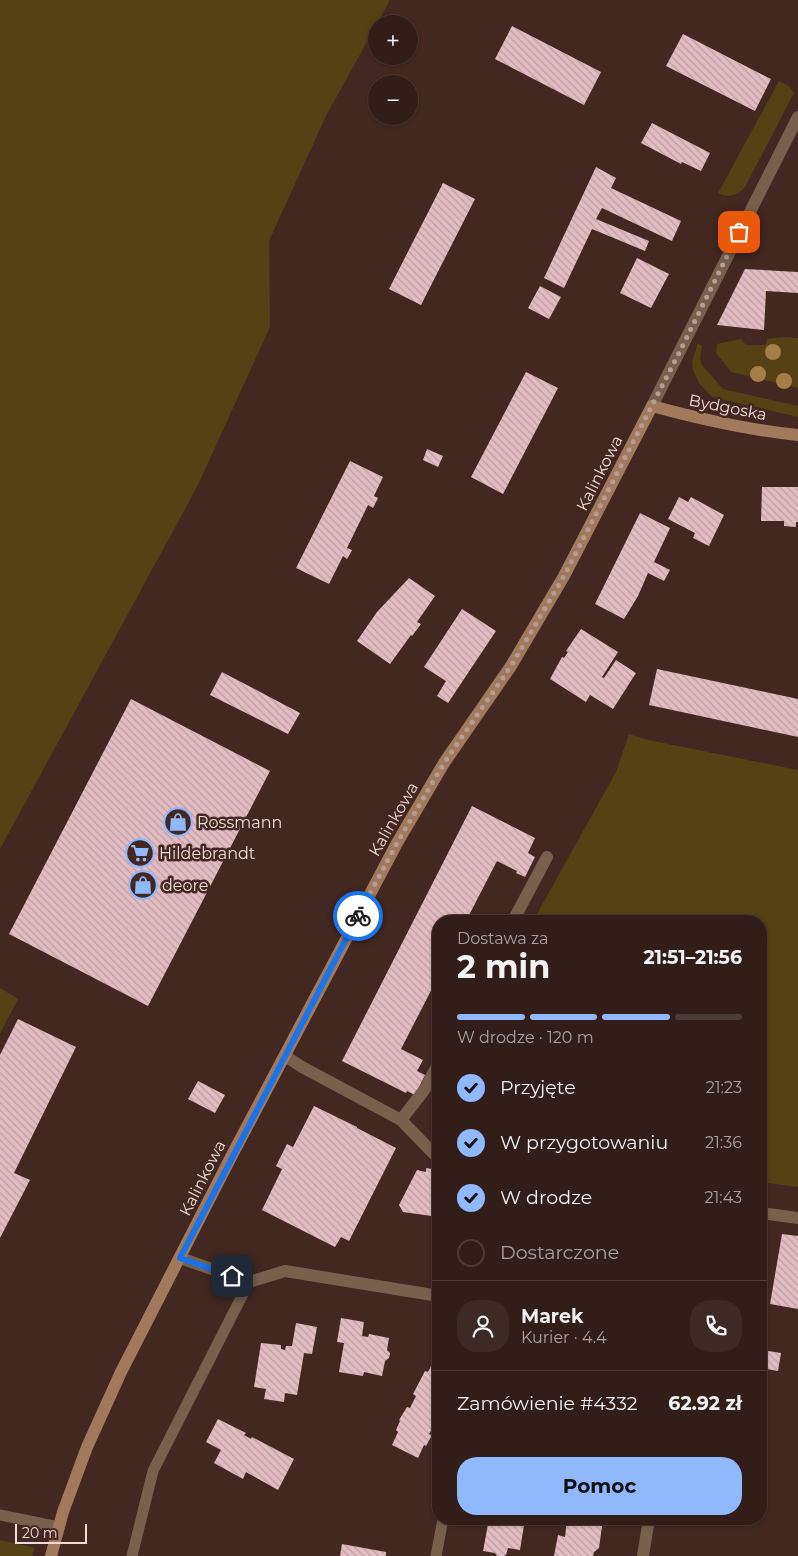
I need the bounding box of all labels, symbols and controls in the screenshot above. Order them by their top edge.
map controls [368,15,418,125]
button: + [368,15,418,65]
button: − [368,75,418,125]
pin [718,211,760,253]
icon: bag [725,218,753,246]
street label: Bydgoska [687,391,768,424]
street label: Kalinkowa [572,432,627,514]
street label: Kalinkowa [365,779,422,860]
shop icon: Rossmann [163,807,193,837]
place label: Rossmann [197,813,282,832]
supermarket icon: Hildebrandt [125,838,155,868]
place label: Hildebrandt [159,844,256,863]
shop icon: deore [128,870,158,900]
place label: deore [162,876,208,895]
courier [333,891,383,941]
icon: bike [344,902,372,930]
text: Dostawa za [457,929,549,948]
text: 21:51–21:56 [643,946,742,969]
text: 2 min [457,947,550,986]
text: W drodze · 120 m [457,1028,594,1047]
icon: check [457,1074,485,1102]
text: Przyjęte [500,1076,576,1099]
text: 21:23 [706,1078,742,1097]
icon: check [457,1129,485,1157]
text: W przygotowaniu [500,1131,668,1154]
text: 21:36 [705,1133,742,1152]
street label: Kalinkowa [175,1137,230,1219]
icon: check [457,1184,485,1212]
text: W drodze [500,1186,592,1209]
text: 21:43 [704,1188,742,1207]
text: Dostarczone [500,1241,619,1264]
pin [211,1255,253,1297]
icon: home [218,1262,246,1290]
button: person [457,1300,509,1352]
button: phone [690,1300,742,1352]
text: Marek [521,1305,583,1328]
text: Kurier · 4.4 [521,1328,607,1347]
text: Zamówienie #4332 [457,1392,638,1415]
text: 62.92 zł [668,1392,742,1415]
button: Pomoc [457,1457,742,1515]
scale bar [15,1521,88,1544]
text: 20 m [22,1524,58,1542]

